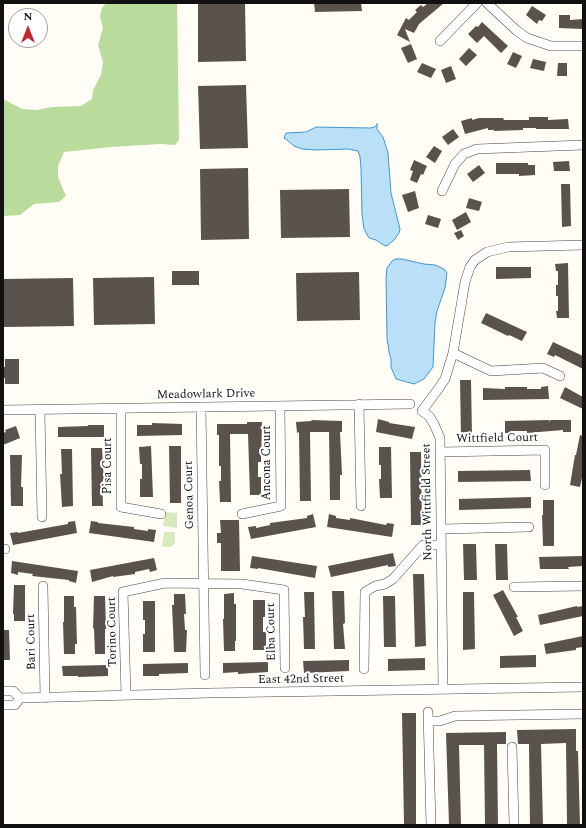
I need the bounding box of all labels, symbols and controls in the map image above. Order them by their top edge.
north arrow [8,8,48,48]
text: N [24,8,32,25]
street label: Meadowlark Drive [157,387,255,403]
street label: Ancona Court [261,426,275,500]
street label: Wittfield Court [456,431,538,447]
street label: Pisa Court [102,438,116,494]
street label: North Wittfield Street [420,443,436,561]
street label: Genoa Court [182,461,198,529]
street label: Torino Court [105,597,121,667]
street label: Elba Court [264,603,280,661]
street label: Bari Court [24,614,40,670]
street label: East 42nd Street [258,672,344,688]

